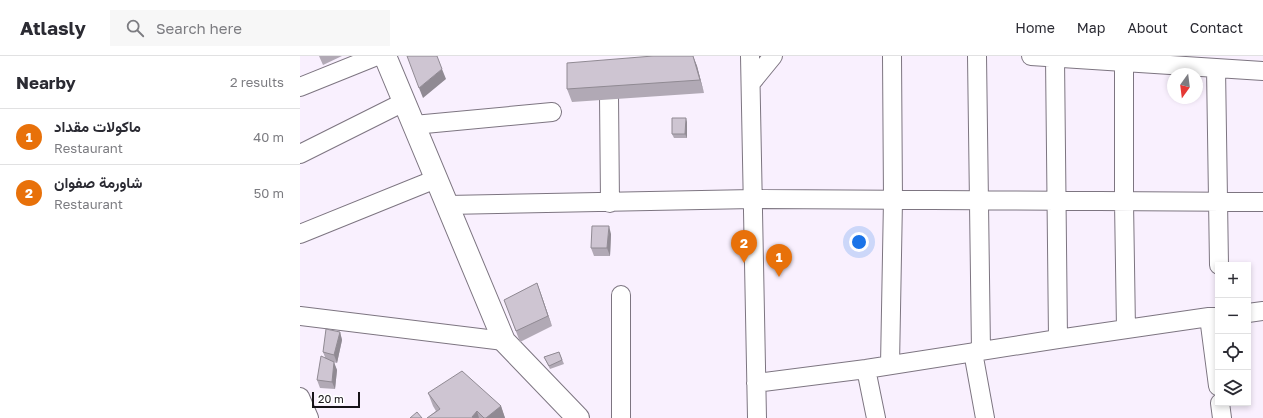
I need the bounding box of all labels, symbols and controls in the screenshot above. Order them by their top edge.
search box [110,10,390,46]
text: Atlasly [20,16,86,39]
icon: search [124,17,146,39]
text: Search here [156,19,242,37]
text: Home [1015,19,1055,36]
text: Map [1077,19,1105,36]
text: About [1127,19,1168,36]
text: Contact [1190,19,1243,36]
north arrow [1167,68,1203,104]
text: Nearby [16,72,76,93]
text: 2 results [230,74,284,90]
text: ماكولات مقداد [54,117,141,135]
text: 1 [26,129,32,145]
text: 40 m [253,129,284,145]
text: Restaurant [54,140,123,156]
text: شاورمة صفوان [54,173,142,191]
text: 2 [25,185,33,201]
text: 50 m [254,185,284,201]
text: Restaurant [54,196,123,212]
pin: 2 [731,230,757,263]
your location [849,232,869,252]
pin: 1 [766,244,792,277]
map controls [1215,262,1251,406]
button: + [1215,262,1251,298]
button: − [1215,298,1251,334]
button: locate [1215,334,1251,370]
button: layers [1215,370,1251,406]
scale bar [312,390,360,409]
text: 20 m [318,392,344,405]

